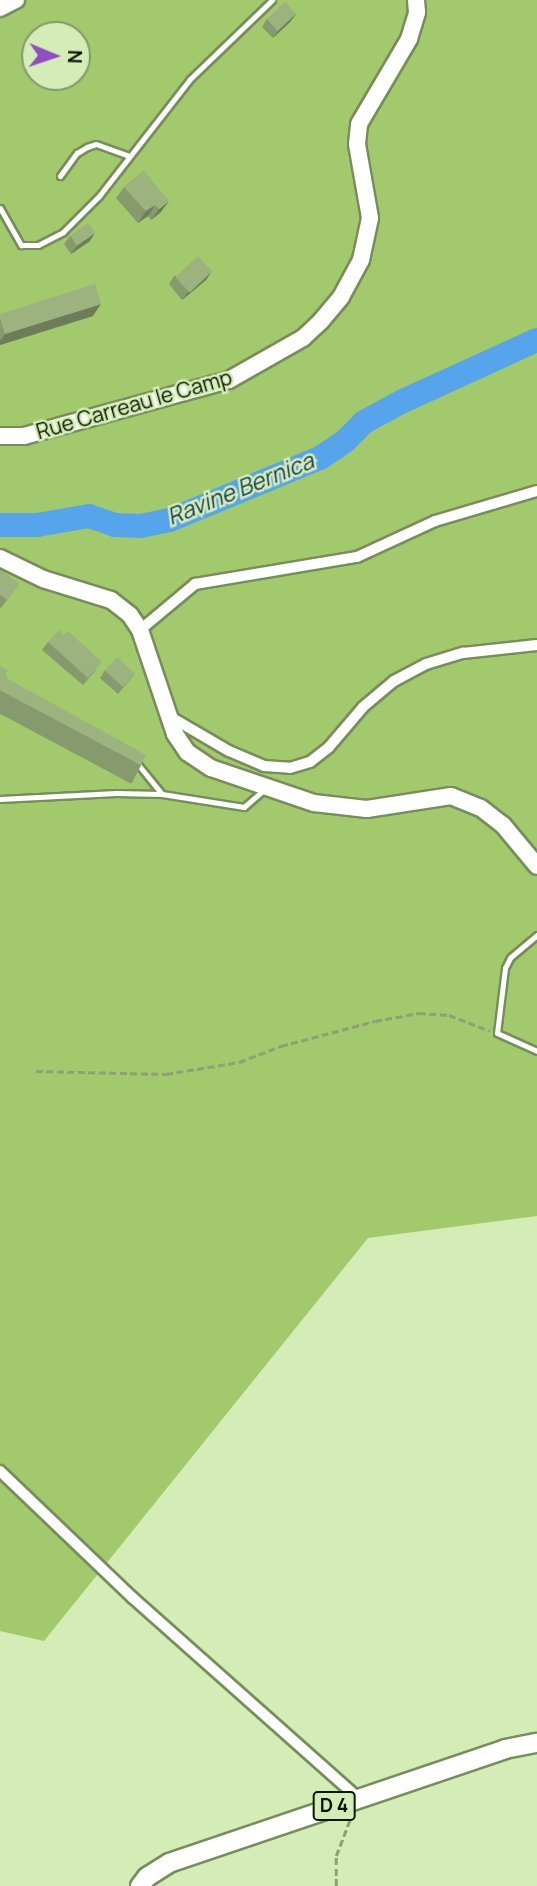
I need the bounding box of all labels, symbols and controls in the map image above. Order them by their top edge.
north arrow [21,21,91,91]
text: N [62,49,88,64]
street label: Rue Carreau le Camp [33,364,235,444]
water label: Ravine Bernica [163,446,317,530]
road number: D 4 [311,1790,357,1822]

